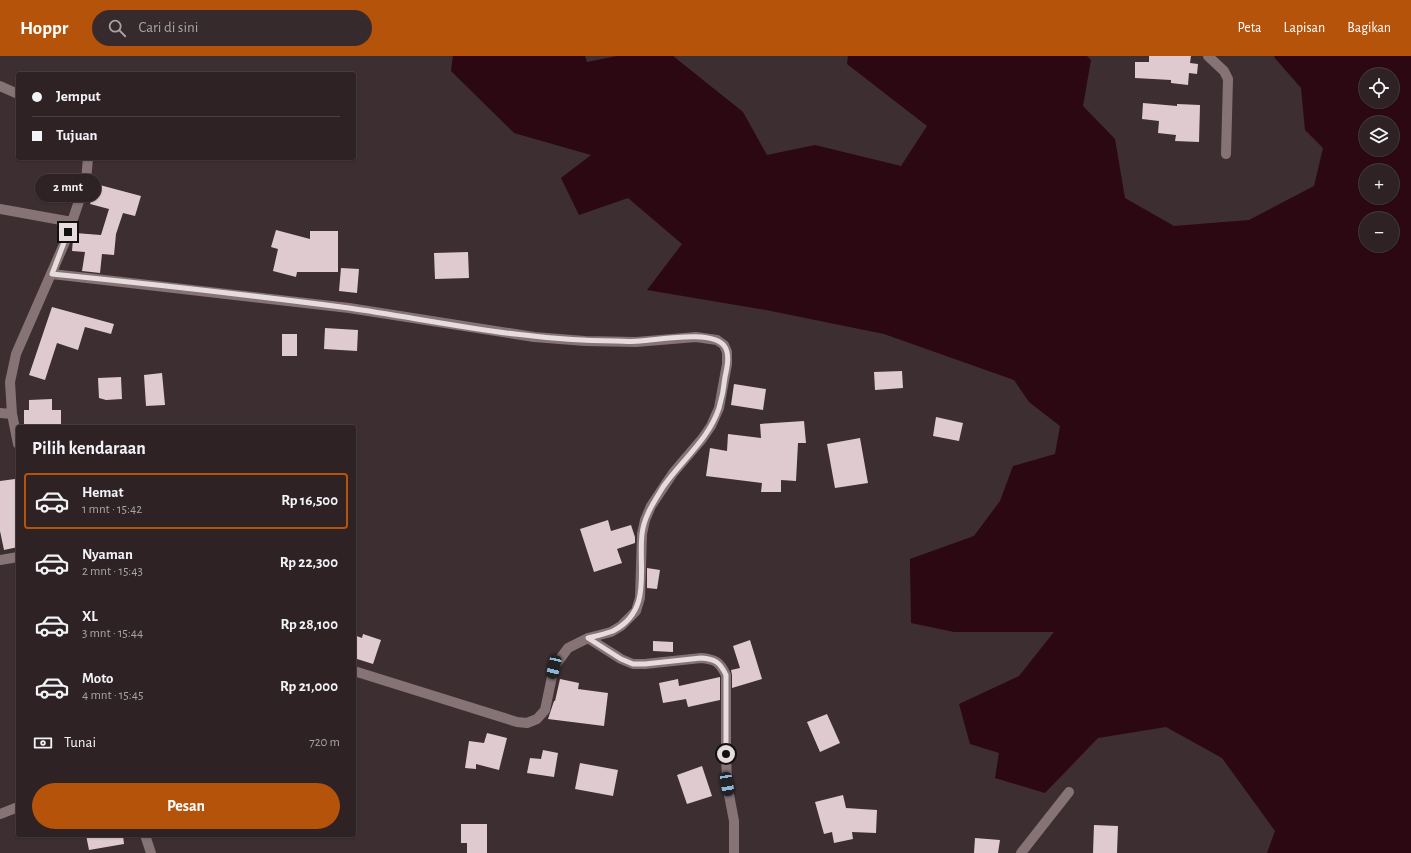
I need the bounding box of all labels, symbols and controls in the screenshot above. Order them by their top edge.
search box [92,10,372,46]
icon: search [106,17,128,39]
text: Hoppr [20,19,68,38]
text: Cari di sini [138,20,198,35]
text: Peta [1238,21,1262,35]
text: Lapisan [1284,21,1325,35]
text: Bagikan [1347,21,1391,35]
map controls [1359,68,1399,252]
button: locate [1359,68,1399,108]
text: Jemput [56,89,101,104]
button: layers [1359,116,1399,156]
text: Tujuan [56,128,98,143]
button: + [1359,164,1399,204]
callout: 2 mnt [35,174,101,202]
text: 2 mnt [53,181,83,194]
button: − [1359,212,1399,252]
route end [59,223,77,241]
text: Pilih kendaraan [32,440,146,458]
icon: car [34,483,70,519]
text: Hemat [82,485,124,500]
text: Rp 16,500 [281,493,338,508]
text: 1 mnt · 15:42 [82,503,142,516]
icon: car [34,545,70,581]
text: Nyaman [82,547,133,562]
text: Rp 22,300 [280,555,338,570]
text: 2 mnt · 15:43 [82,565,143,578]
icon: car [34,607,70,643]
text: XL [82,609,98,624]
text: Rp 28,100 [280,617,338,632]
text: 3 mnt · 15:44 [82,627,143,640]
car [545,654,563,680]
icon: car [34,669,70,705]
text: Moto [82,671,114,686]
text: Rp 21,000 [280,679,338,694]
text: 4 mnt · 15:45 [82,689,143,702]
icon: cash [32,732,54,754]
text: Tunai [64,735,96,750]
text: 720 m [309,736,340,749]
route start [717,745,735,763]
car [719,771,735,797]
button: Pesan [32,783,340,829]

